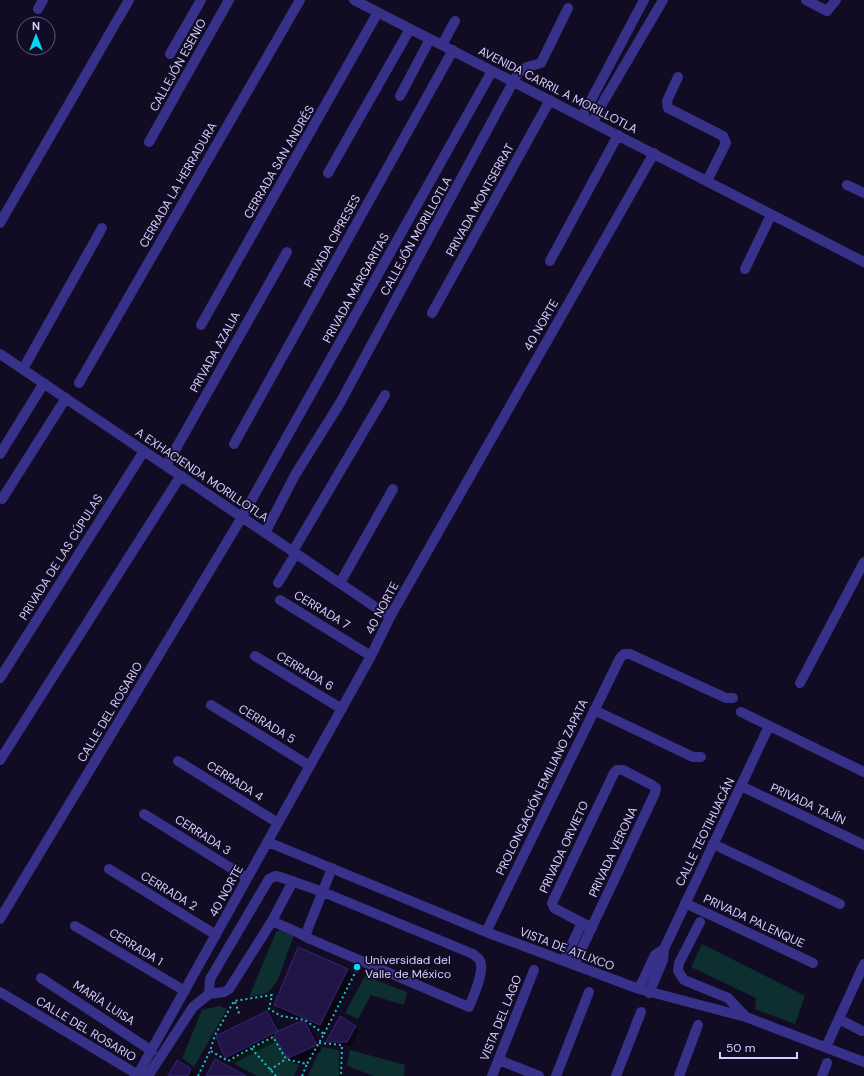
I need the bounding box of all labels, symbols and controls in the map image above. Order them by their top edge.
north arrow [16,16,56,56]
street label: CALLEJÓN ESENIO [146,16,210,114]
text: N [32,19,40,33]
street label: AVENIDA CARRIL A MORILLOTLA [476,43,640,137]
street label: CERRADA SAN ANDRÉS [240,102,318,222]
street label: CERRADA LA HERRADURA [135,119,221,251]
street label: PRIVADA MONTSERRAT [442,141,518,259]
street label: CALLEJÓN MORILLOTLA [377,174,455,298]
street label: PRIVADA CIPRESES [300,192,364,290]
street label: PRIVADA MARGARITAS [319,230,393,346]
street label: 40 NORTE [520,296,562,354]
street label: PRIVADA AZALIA [186,309,244,395]
street label: A EXHACIENDA MORILLOTLA [132,424,272,526]
street label: PRIVADA DE LAS CÚPULAS [16,491,106,623]
street label: 40 NORTE [362,579,403,637]
street label: CERRADA 7 [291,587,353,633]
street label: CERRADA 6 [273,648,337,694]
street label: CALLE DEL ROSARIO [74,659,146,765]
street label: PROLONGACIÓN EMILIANO ZAPATA [492,696,592,878]
street label: CERRADA 5 [236,701,298,747]
street label: CERRADA 4 [204,757,266,805]
street label: CALLE TEOTIHUACÁN [672,775,738,889]
street label: PRIVADA TAJÍN [768,780,848,828]
street label: PRIVADA ORVIETO [536,798,592,896]
street label: PRIVADA VERONA [585,804,641,900]
street label: CERRADA 3 [172,811,234,859]
street label: 40 NORTE [205,862,247,920]
street label: CERRADA 2 [138,868,200,914]
street label: PRIVADA PALENQUE [701,891,807,952]
street label: VISTA DE ATLIXCO [517,924,617,974]
street label: CERRADA 1 [106,925,166,969]
place label: Universidad del Valle de México [365,952,451,982]
marker: Universidad del Valle de México [352,962,362,972]
street label: VISTA DEL LAGO [476,973,526,1063]
street label: MARÍA LUISA [70,977,138,1029]
street label: CALLE DEL ROSARIO [33,993,139,1065]
scale bar [720,1034,797,1060]
text: 50 m [726,1040,755,1056]

